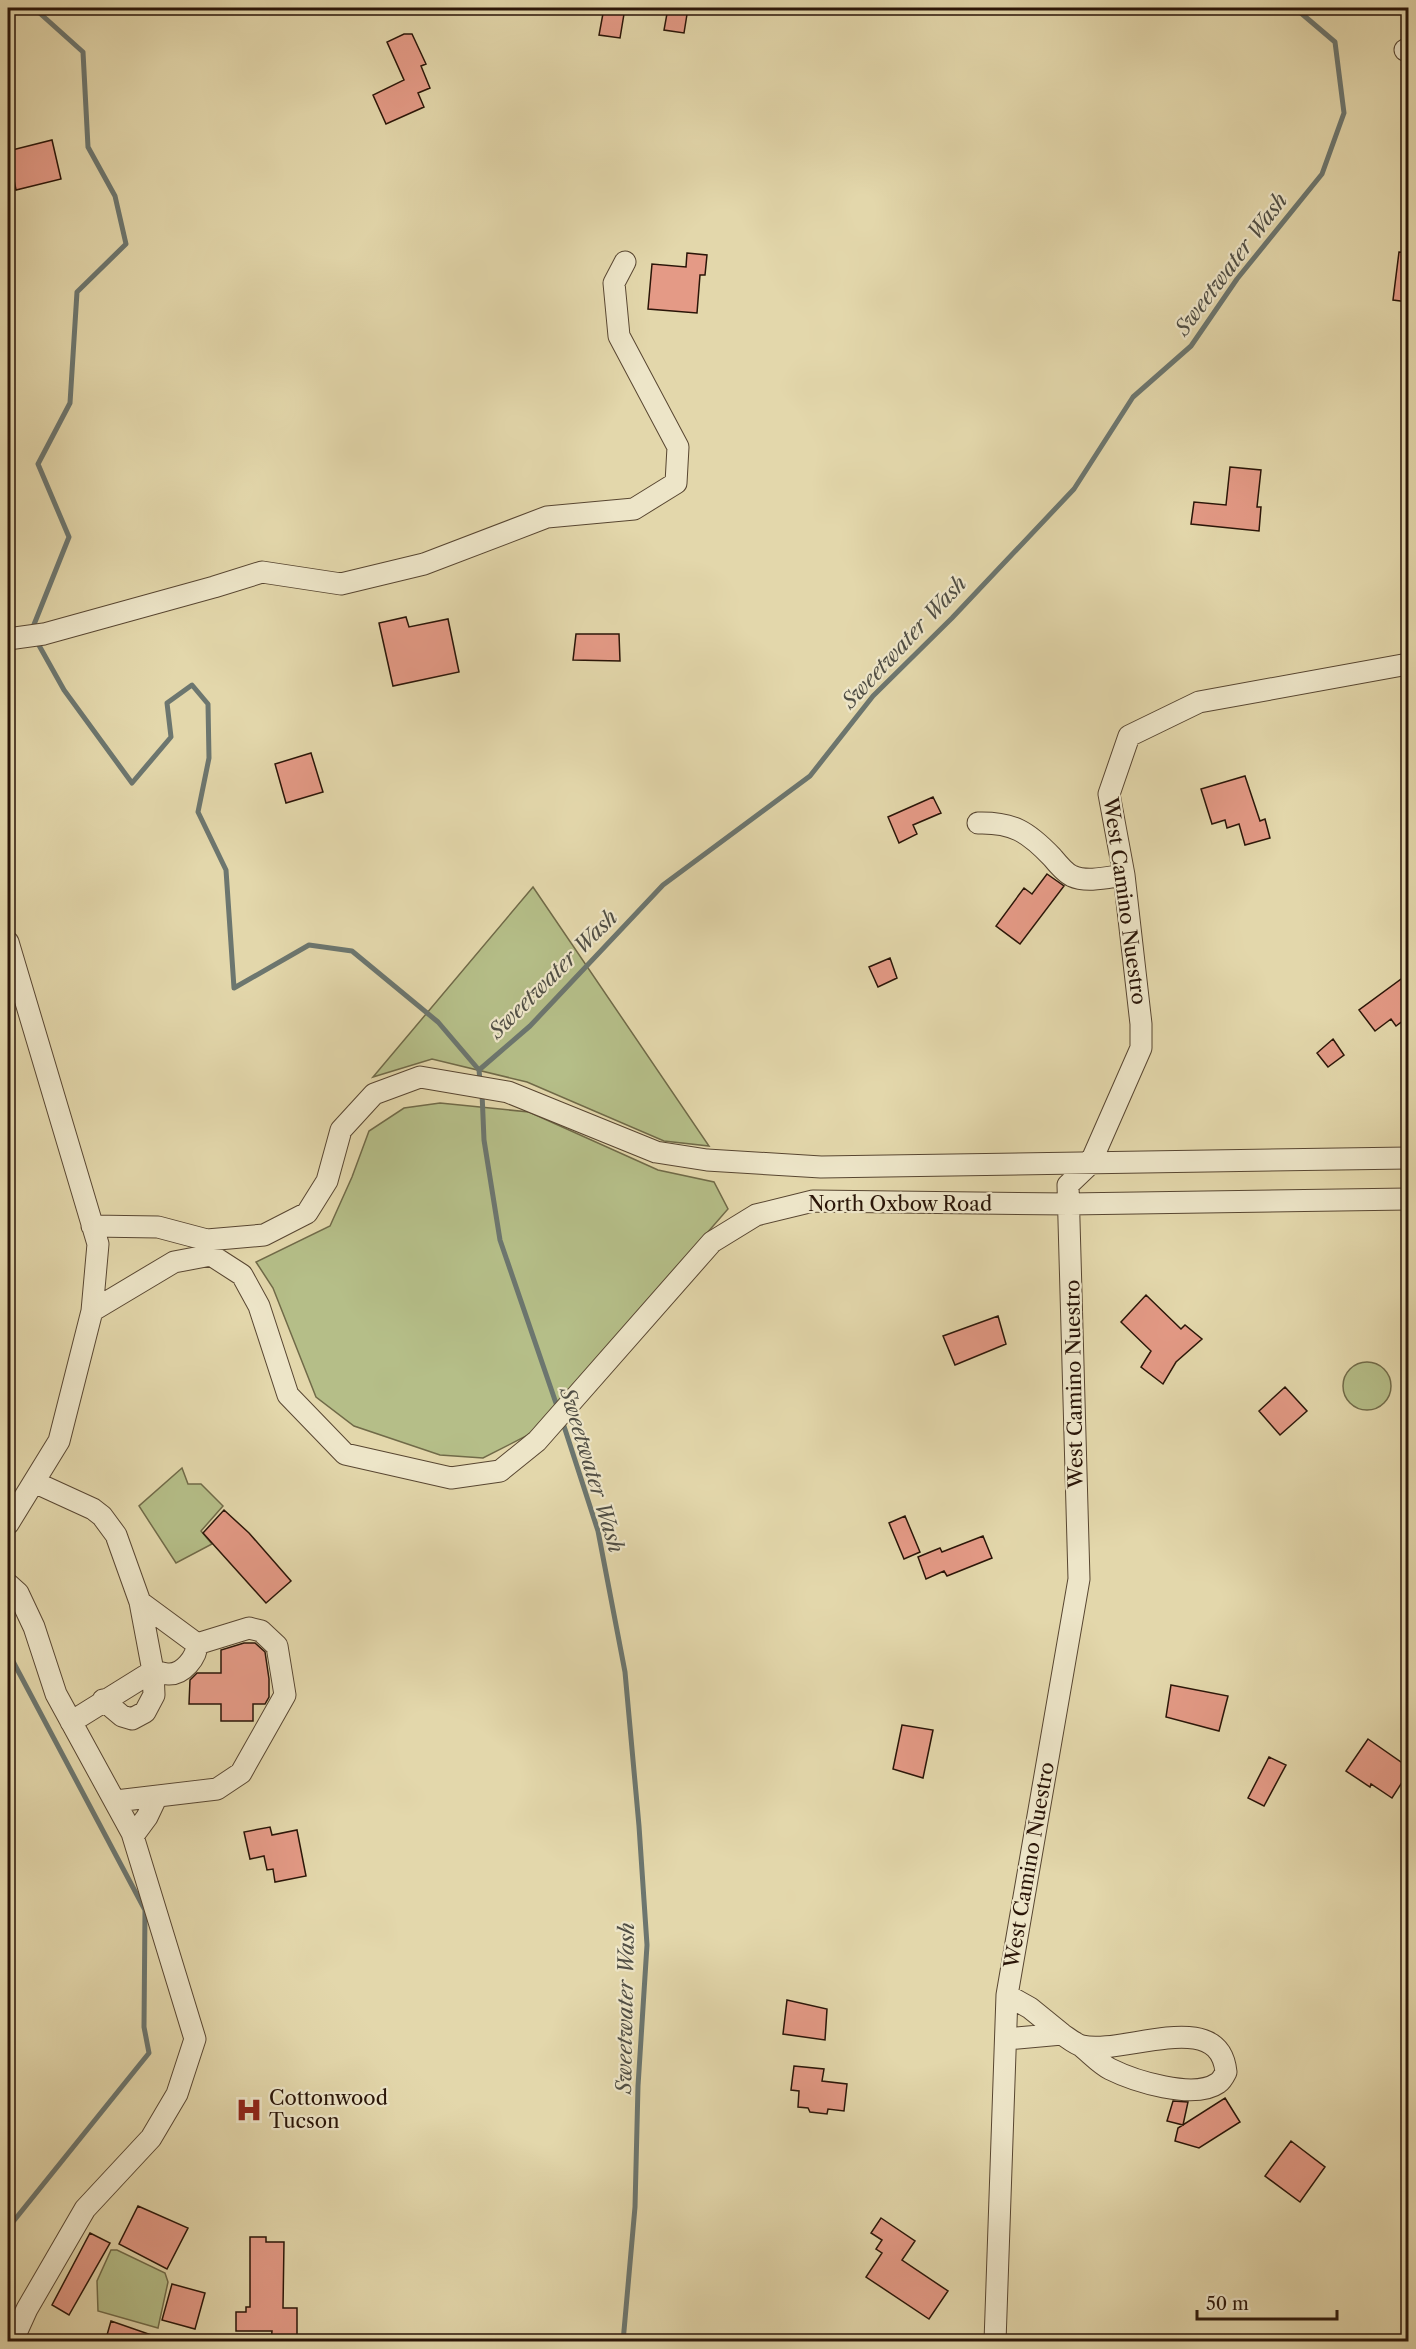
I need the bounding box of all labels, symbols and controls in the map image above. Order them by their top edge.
water label: Sweetwater Wash [1168,188,1293,342]
water label: Sweetwater Wash [835,571,972,715]
street label: West Camino Nuestro [1098,795,1151,1006]
water label: Sweetwater Wash [482,905,622,1045]
street label: North Oxbow Road [808,1192,992,1216]
street label: West Camino Nuestro [1060,1279,1088,1490]
water label: Sweetwater Wash [554,1383,629,1556]
street label: West Camino Nuestro [999,1760,1059,1971]
water label: Sweetwater Wash [611,1922,639,2096]
place label: Cottonwood Tucson [269,2086,388,2133]
hospital icon: Cottonwood Tucson [234,2095,264,2125]
scale bar [1197,2283,1336,2321]
text: 50 m [1206,2293,1249,2315]

